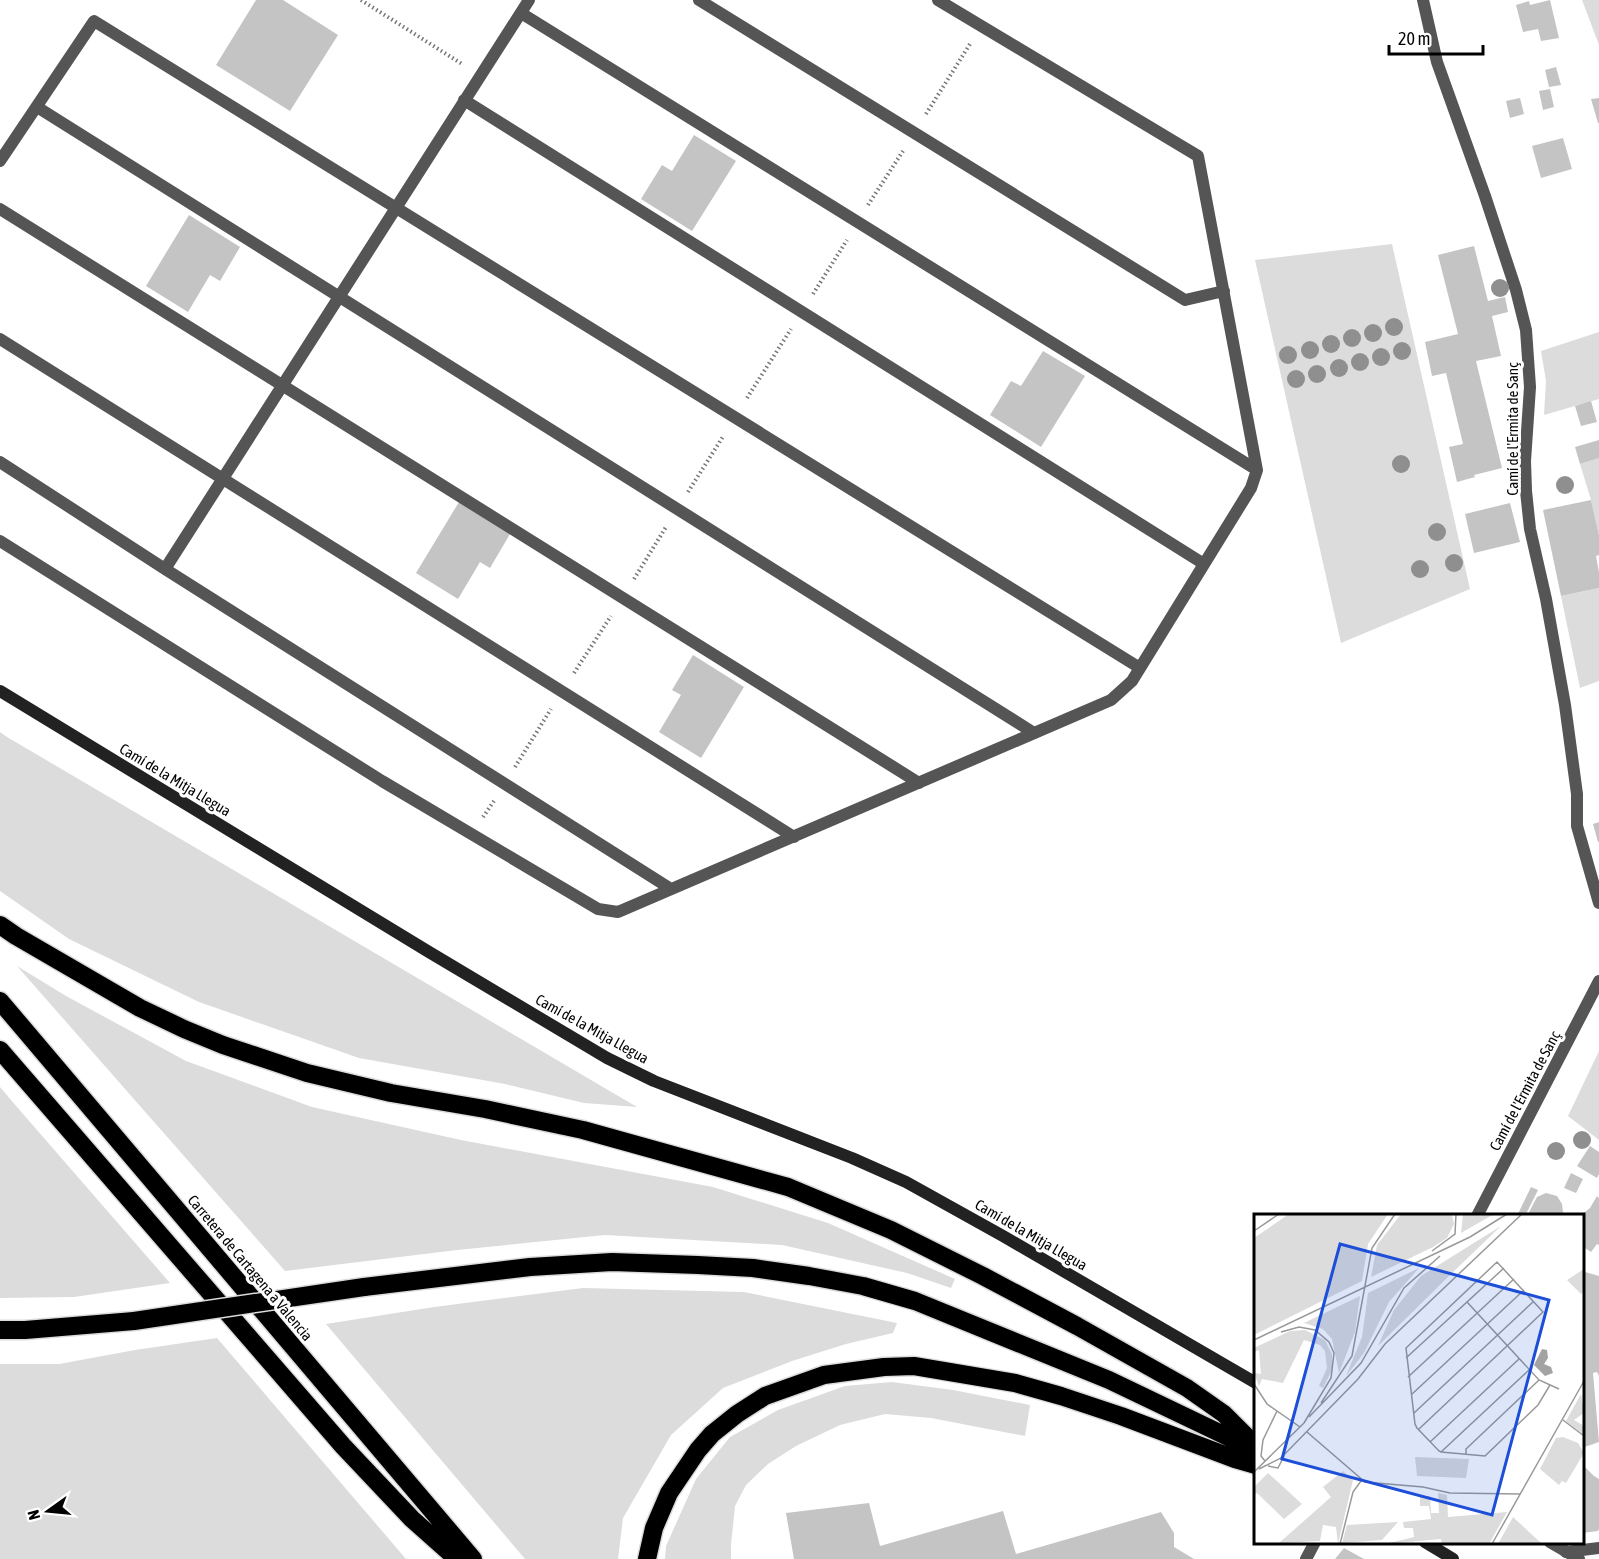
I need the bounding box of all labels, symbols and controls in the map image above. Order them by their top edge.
scale bar [1389,18,1484,56]
text: 20 m [1398,28,1430,49]
street label: Camí de l'Ermita de Sanç [1504,362,1521,495]
street label: Camí de la Mitja Llegua [117,740,234,819]
street label: Camí de la Mitja Llegua [533,990,652,1067]
street label: Camí de l'Ermita de Sanç [1486,1028,1563,1153]
street label: Carretera de Cartagena a Valencia [184,1191,316,1344]
street label: Camí de la Mitja Llegua [972,1196,1090,1274]
inset map [1254,1214,1584,1544]
north arrow [18,1481,78,1541]
text: N [24,1508,43,1522]

